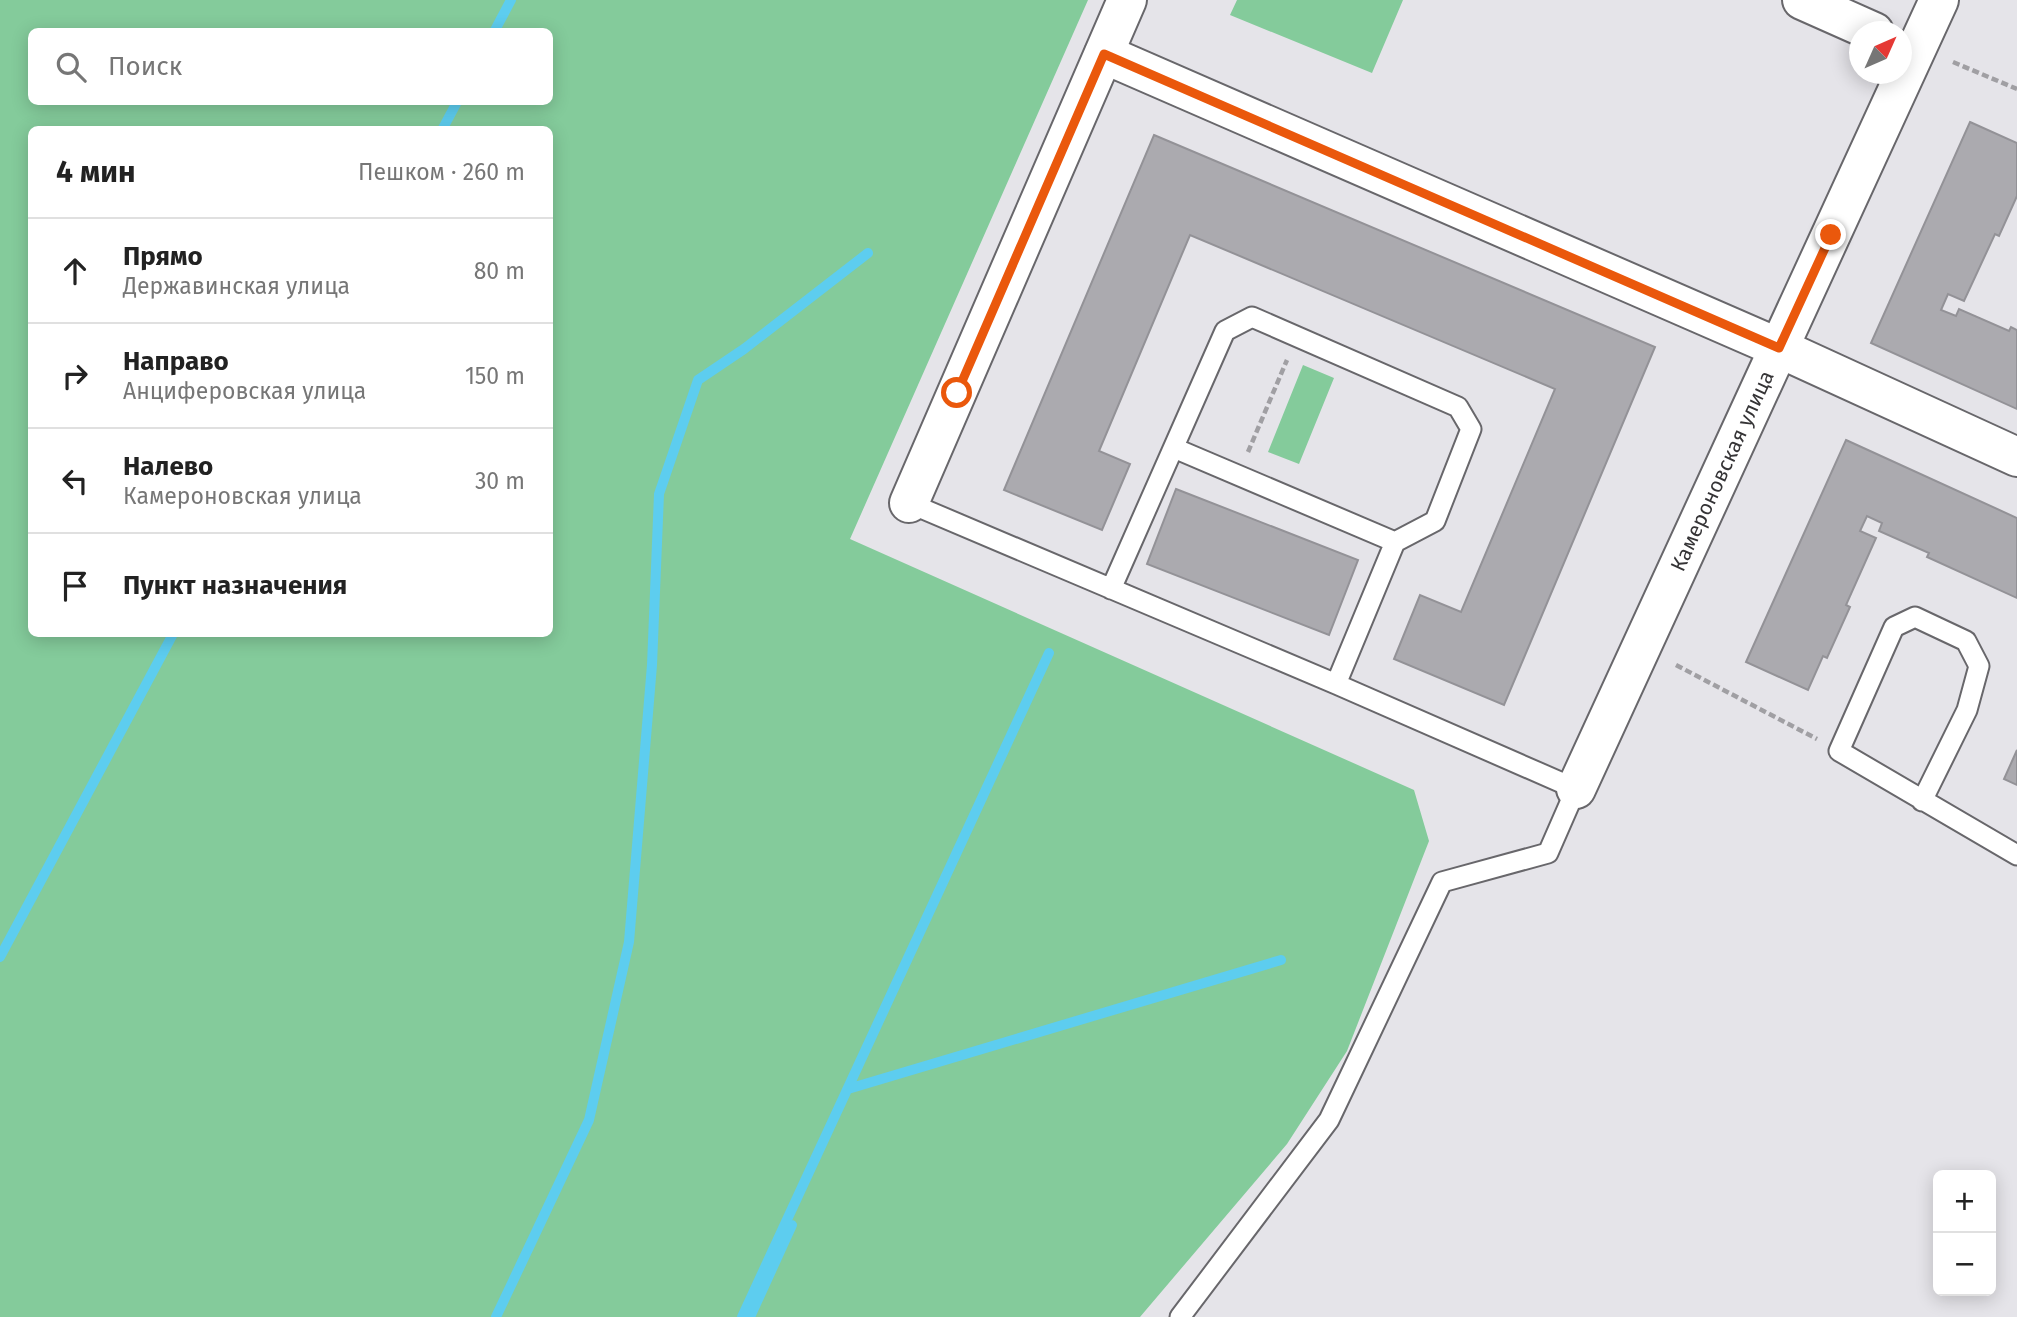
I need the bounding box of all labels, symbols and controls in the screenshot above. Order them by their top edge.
north arrow [1849,21,1912,84]
search box [28,28,553,105]
icon: search [52,48,90,86]
text: Поиск [108,51,182,82]
text: 4 мин [56,154,136,190]
text: Пешком · 260 m [358,158,525,186]
route end [1815,219,1846,250]
text: Прямо [123,241,203,272]
icon: ahead [56,252,94,290]
text: 80 m [474,257,525,285]
text: Державинская улица [123,272,350,300]
text: Направо [123,346,229,377]
icon: right [56,357,94,395]
text: 150 m [465,362,525,390]
street label: Камероновская улица [1665,366,1780,576]
text: Анциферовская улица [123,377,366,405]
route start [941,377,972,408]
text: Налево [123,451,213,482]
icon: left [56,462,94,500]
text: 30 m [475,467,525,495]
text: Камероновская улица [123,482,362,510]
icon: arrive [56,567,94,605]
text: Пункт назначения [123,570,347,601]
map controls [1933,1170,1996,1296]
button: + [1933,1170,1996,1233]
button: − [1933,1233,1996,1296]

